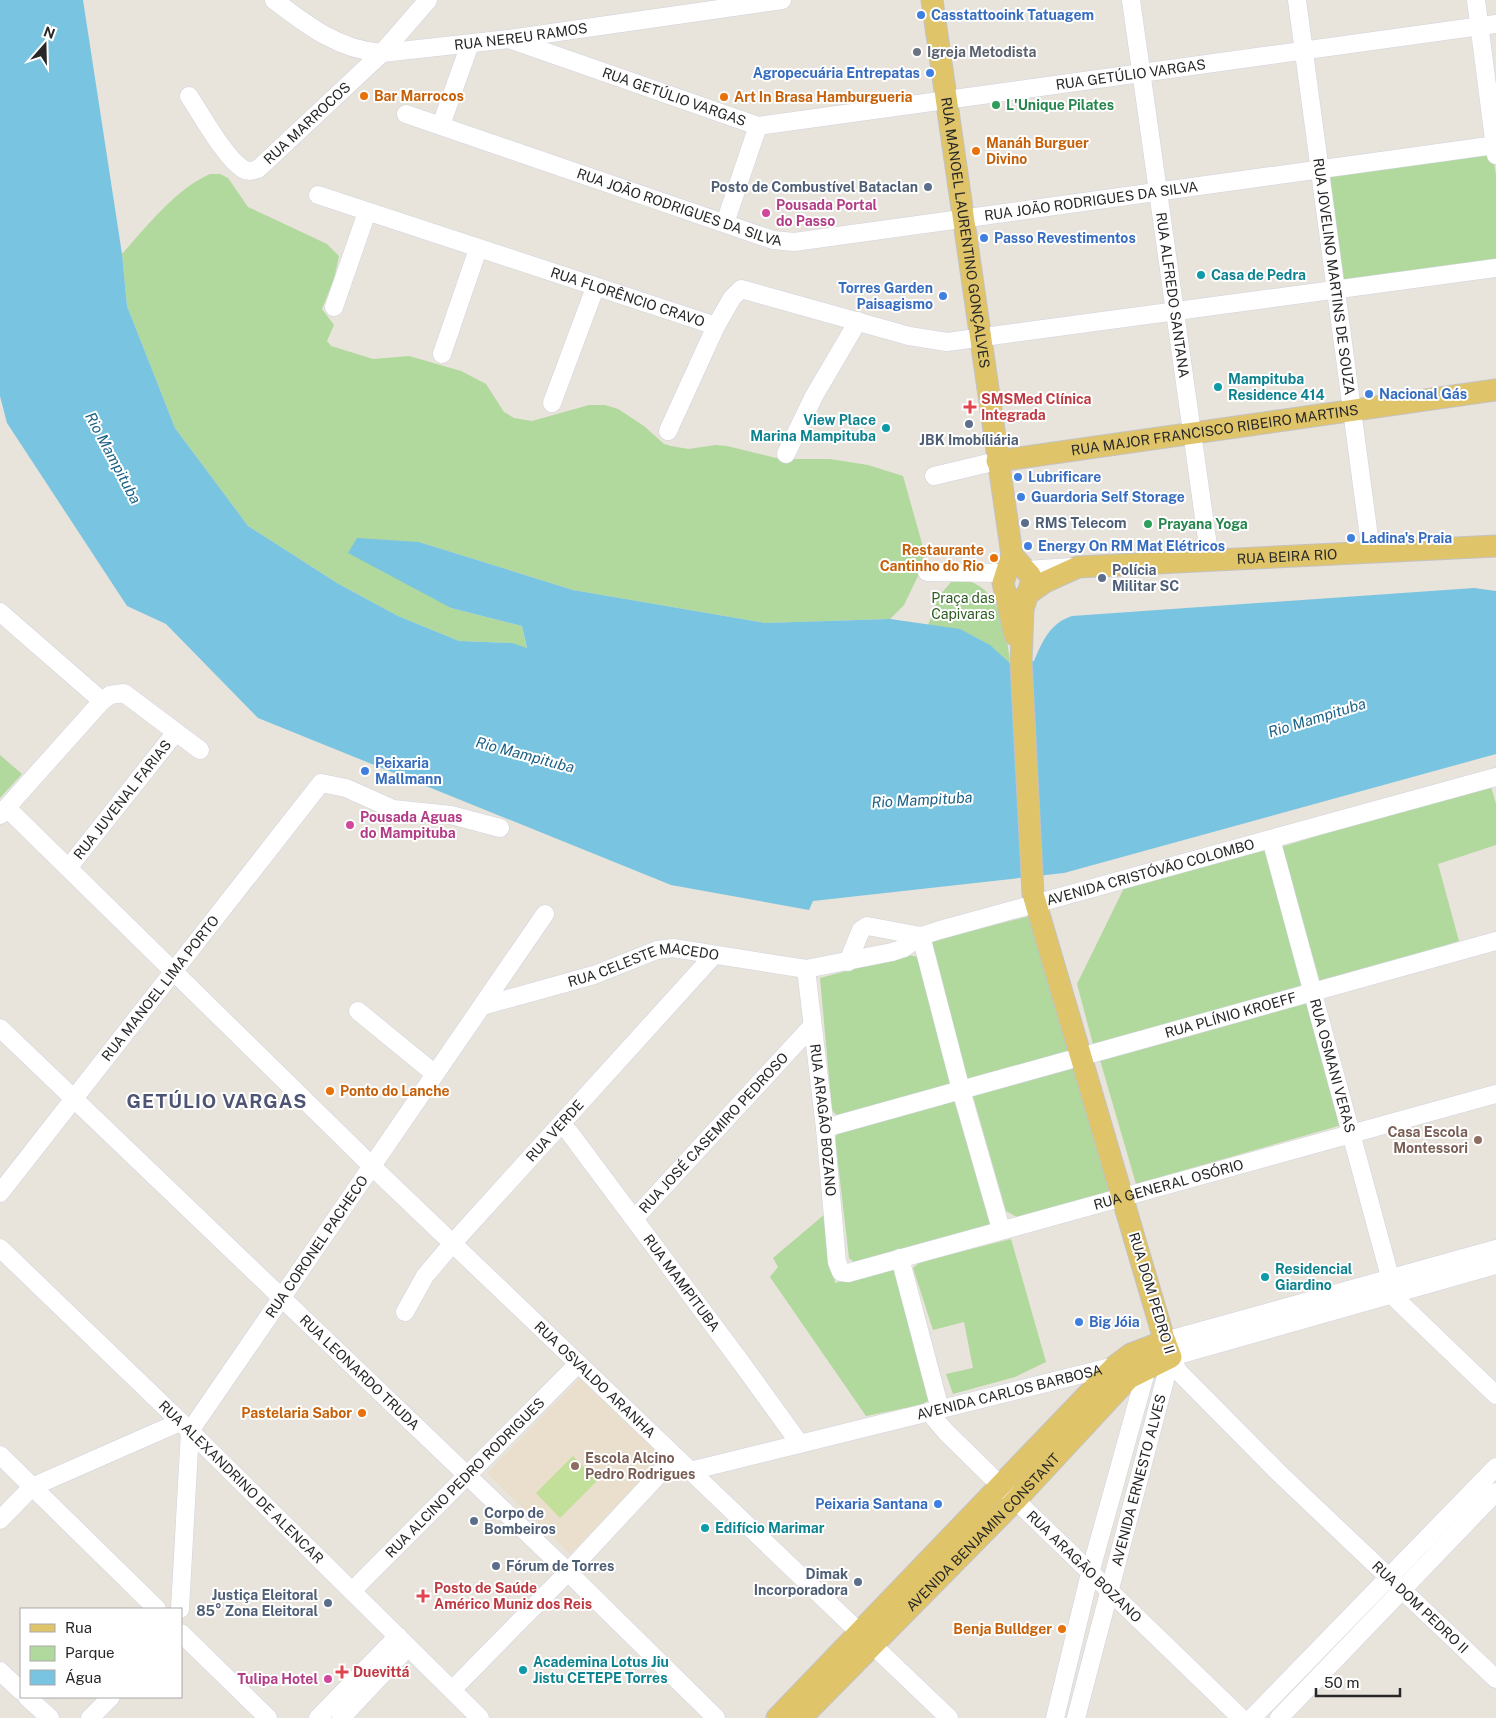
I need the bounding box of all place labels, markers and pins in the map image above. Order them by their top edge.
place label: Casstattooink Tatuagem [931,7,1094,23]
marker: Casstattooink Tatuagem [915,9,927,21]
place label: Igreja Metodista [927,44,1037,60]
marker: Igreja Metodista [911,46,923,58]
place label: Agropecuária Entrepatas [753,65,920,81]
marker: Agropecuária Entrepatas [924,67,936,79]
place label: Bar Marrocos [374,88,464,104]
place label: Art In Brasa Hamburgueria [734,89,912,105]
marker: Bar Marrocos [358,90,370,102]
marker: Art In Brasa Hamburgueria [718,91,730,103]
place label: L'Unique Pilates [1006,97,1114,113]
marker: L'Unique Pilates [990,99,1002,111]
place label: Manáh Burguer Divino [986,135,1089,167]
marker: Manáh Burguer Divino [970,145,982,157]
place label: Posto de Combustível Bataclan [711,179,918,195]
marker: Posto de Combustível Bataclan [922,181,934,193]
place label: Pousada Portal do Passo [776,197,878,229]
marker: Pousada Portal do Passo [760,207,772,219]
place label: Passo Revestimentos [994,230,1136,246]
marker: Passo Revestimentos [978,232,990,244]
place label: Casa de Pedra [1211,267,1306,283]
marker: Casa de Pedra [1195,269,1207,281]
place label: Torres Garden Paisagismo [838,280,933,312]
marker: Torres Garden Paisagismo [937,290,949,302]
place label: Mampituba Residence 414 [1228,371,1325,403]
marker: Mampituba Residence 414 [1212,381,1224,393]
place label: Nacional Gás [1379,386,1467,402]
marker: Nacional Gás [1363,388,1375,400]
place label: SMSMed Clínica Integrada [981,391,1092,423]
marker: SMSMed Clínica Integrada [963,400,977,414]
place label: View Place Marina Mampituba [750,412,876,444]
marker: JBK Imobíliária [963,418,975,430]
marker: View Place Marina Mampituba [880,422,892,434]
place label: JBK Imobíliária [919,432,1019,448]
place label: Lubrificare [1028,469,1101,485]
marker: Lubrificare [1012,471,1024,483]
place label: Guardoria Self Storage [1031,489,1185,505]
marker: Guardoria Self Storage [1015,491,1027,503]
place label: RMS Telecom [1035,515,1127,531]
place label: Prayana Yoga [1158,516,1248,532]
marker: RMS Telecom [1019,517,1031,529]
marker: Prayana Yoga [1142,518,1154,530]
place label: Ladina's Praia [1361,530,1452,546]
marker: Ladina's Praia [1345,532,1357,544]
place label: Energy On RM Mat Elétricos [1038,538,1225,554]
marker: Energy On RM Mat Elétricos [1022,540,1034,552]
place label: Restaurante Cantinho do Rio [880,542,984,574]
marker: Restaurante Cantinho do Rio [988,552,1000,564]
place label: Polícia Militar SC [1112,562,1179,594]
marker: Polícia Militar SC [1096,572,1108,584]
place label: Peixaria Mallmann [375,755,442,787]
marker: Peixaria Mallmann [359,765,371,777]
place label: Pousada Aguas do Mampituba [360,809,462,841]
marker: Pousada Aguas do Mampituba [344,819,356,831]
place label: Ponto do Lanche [340,1083,450,1099]
marker: Ponto do Lanche [324,1085,336,1097]
place label: Casa Escola Montessori [1387,1124,1468,1156]
marker: Casa Escola Montessori [1472,1134,1484,1146]
place label: Residencial Giardino [1275,1261,1353,1293]
marker: Residencial Giardino [1259,1271,1271,1283]
place label: Big Jóia [1089,1314,1140,1330]
marker: Big Jóia [1073,1316,1085,1328]
place label: Pastelaria Sabor [241,1405,352,1421]
marker: Pastelaria Sabor [356,1407,368,1419]
place label: Escola Alcino Pedro Rodrigues [585,1450,695,1482]
marker: Escola Alcino Pedro Rodrigues [569,1460,581,1472]
place label: Peixaria Santana [815,1496,928,1512]
marker: Peixaria Santana [932,1498,944,1510]
place label: Corpo de Bombeiros [484,1505,556,1537]
marker: Corpo de Bombeiros [468,1515,480,1527]
place label: Edifício Marimar [715,1520,825,1536]
marker: Edifício Marimar [699,1522,711,1534]
place label: Fórum de Torres [506,1558,614,1574]
marker: Fórum de Torres [490,1560,502,1572]
place label: Dimak Incorporadora [754,1566,848,1598]
marker: Dimak Incorporadora [852,1576,864,1588]
place label: Posto de Saúde Américo Muniz dos Reis [434,1580,592,1612]
place label: Justiça Eleitoral 85° Zona Eleitoral [196,1587,318,1619]
marker: Posto de Saúde Américo Muniz dos Reis [416,1589,430,1603]
marker: Justiça Eleitoral 85° Zona Eleitoral [322,1597,334,1609]
place label: Benja Bulldger [953,1621,1052,1637]
marker: Benja Bulldger [1056,1623,1068,1635]
place label: Academina Lotus Jiu Jistu CETEPE Torres [533,1654,669,1686]
place label: Duevittá [353,1664,409,1680]
marker: Academina Lotus Jiu Jistu CETEPE Torres [517,1664,529,1676]
marker: Duevittá [335,1665,349,1679]
place label: Tulipa Hotel [237,1671,318,1687]
marker: Tulipa Hotel [322,1673,334,1685]

